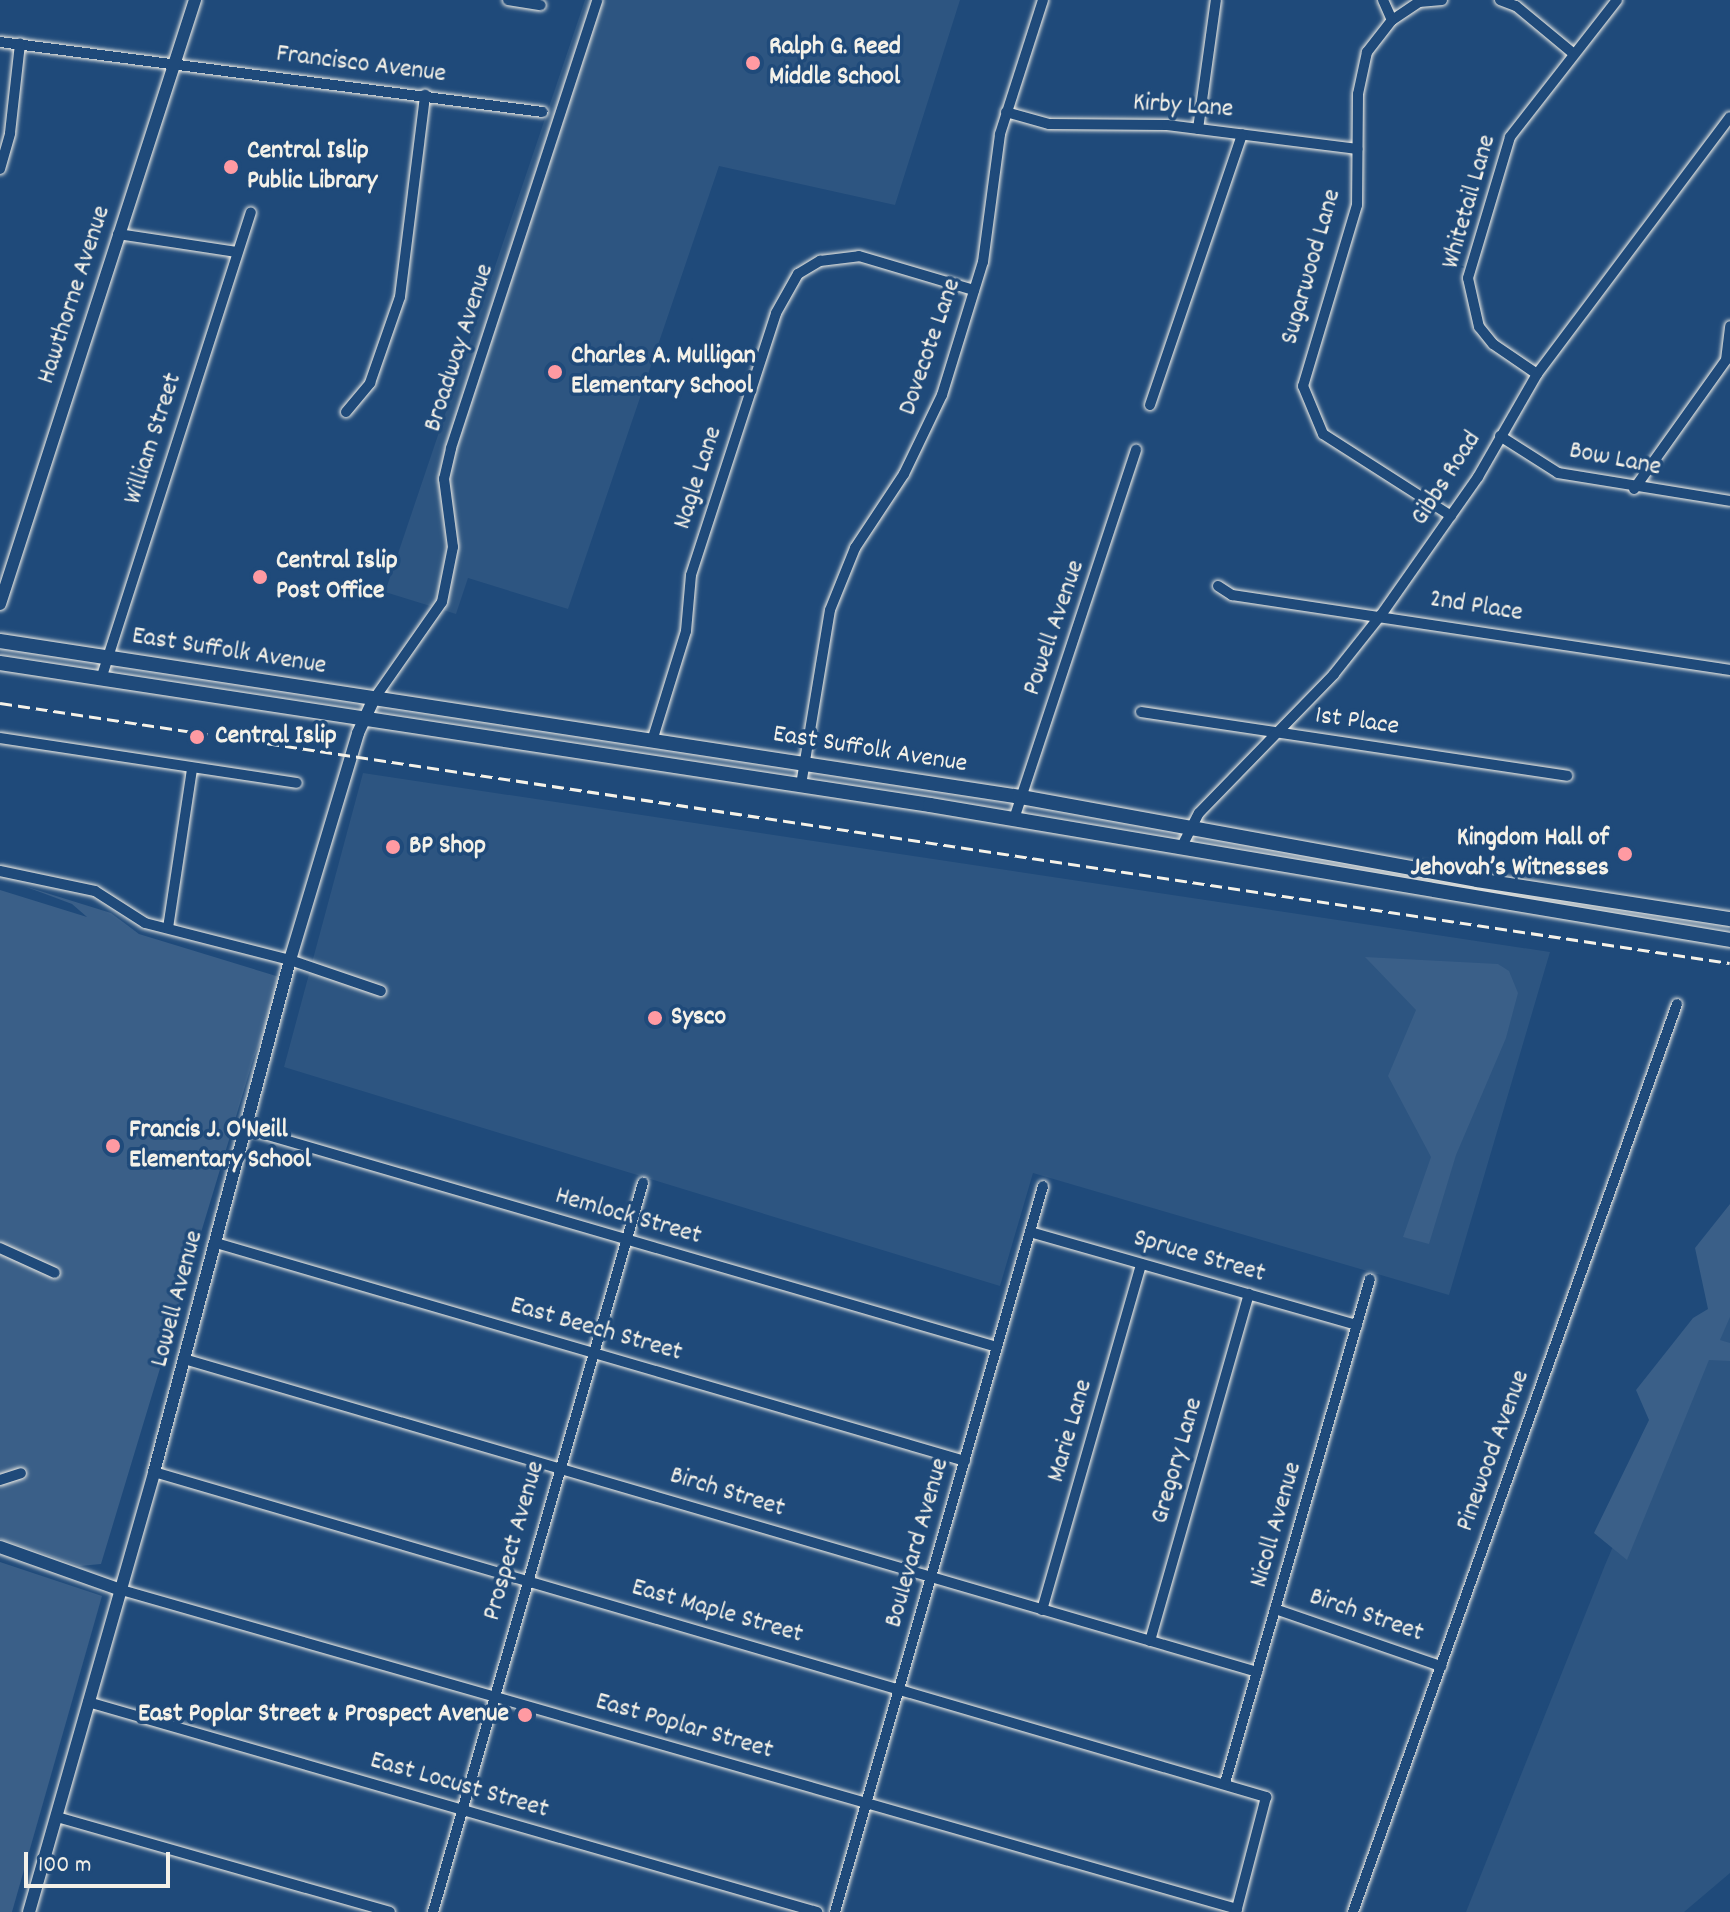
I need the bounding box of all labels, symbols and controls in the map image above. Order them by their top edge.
place label: Ralph G. Reed Middle School [769,32,901,94]
street label: Francisco Avenue [274,39,448,91]
marker: Ralph G. Reed Middle School [744,54,762,72]
street label: Kirby Lane [1132,88,1234,126]
street label: Whitetail Lane [1436,132,1504,272]
place label: Central Islip Public Library [247,136,377,198]
marker: Central Islip Public Library [222,158,240,176]
street label: Sugarwood Lane [1275,186,1349,348]
street label: Hawthorne Avenue [32,202,118,388]
street label: Broadway Avenue [418,260,502,436]
street label: Dovecote Lane [893,275,969,419]
place label: Charles A. Mulligan Elementary School [571,341,756,402]
marker: Charles A. Mulligan Elementary School [546,363,564,381]
street label: William Street [118,370,190,508]
street label: Nagle Lane [668,423,730,533]
street label: Gibbs Road [1405,426,1489,532]
street label: Bow Lane [1566,436,1664,484]
place label: Central Islip Post Office [276,546,398,608]
street label: Powell Avenue [1017,556,1093,700]
marker: Central Islip Post Office [251,568,269,586]
street label: 2nd Place [1427,584,1525,630]
street label: East Suffolk Avenue [130,621,328,683]
street label: 1st Place [1313,701,1401,743]
street label: East Suffolk Avenue [771,719,969,781]
place label: Central Islip [215,721,337,753]
marker: Central Islip [186,726,208,748]
place label: Kingdom Hall of Jehovah’s Witnesses [1411,823,1609,884]
place label: BP Shop [409,831,486,863]
marker: BP Shop [384,838,402,856]
marker: Kingdom Hall of Jehovah’s Witnesses [1616,845,1634,863]
place label: Sysco [671,1002,726,1034]
marker: Sysco [646,1009,664,1027]
place label: Francis J. O'Neill Elementary School [129,1115,311,1176]
marker: Francis J. O'Neill Elementary School [104,1137,122,1155]
street label: Hemlock Street [551,1181,705,1253]
street label: Spruce Street [1130,1223,1268,1291]
street label: Lowell Avenue [145,1227,211,1371]
street label: East Beech Street [507,1291,685,1369]
street label: Pinewood Avenue [1450,1366,1538,1536]
street label: Marie Lane [1041,1376,1101,1486]
street label: Gregory Lane [1145,1394,1211,1528]
street label: Boulevard Avenue [879,1455,957,1631]
street label: Prospect Avenue [477,1458,553,1624]
street label: Nicoll Avenue [1244,1459,1310,1591]
street label: Birch Street [666,1461,788,1525]
street label: East Maple Street [628,1573,806,1651]
street label: Birch Street [1305,1582,1427,1650]
street label: East Poplar Street [592,1687,776,1767]
place label: East Poplar Street & Prospect Avenue [138,1699,509,1731]
marker: East Poplar Street & Prospect Avenue [516,1706,534,1724]
street label: East Locust Street [366,1746,552,1826]
scale bar [28,1836,174,1886]
text: 100 m [38,1849,91,1883]

